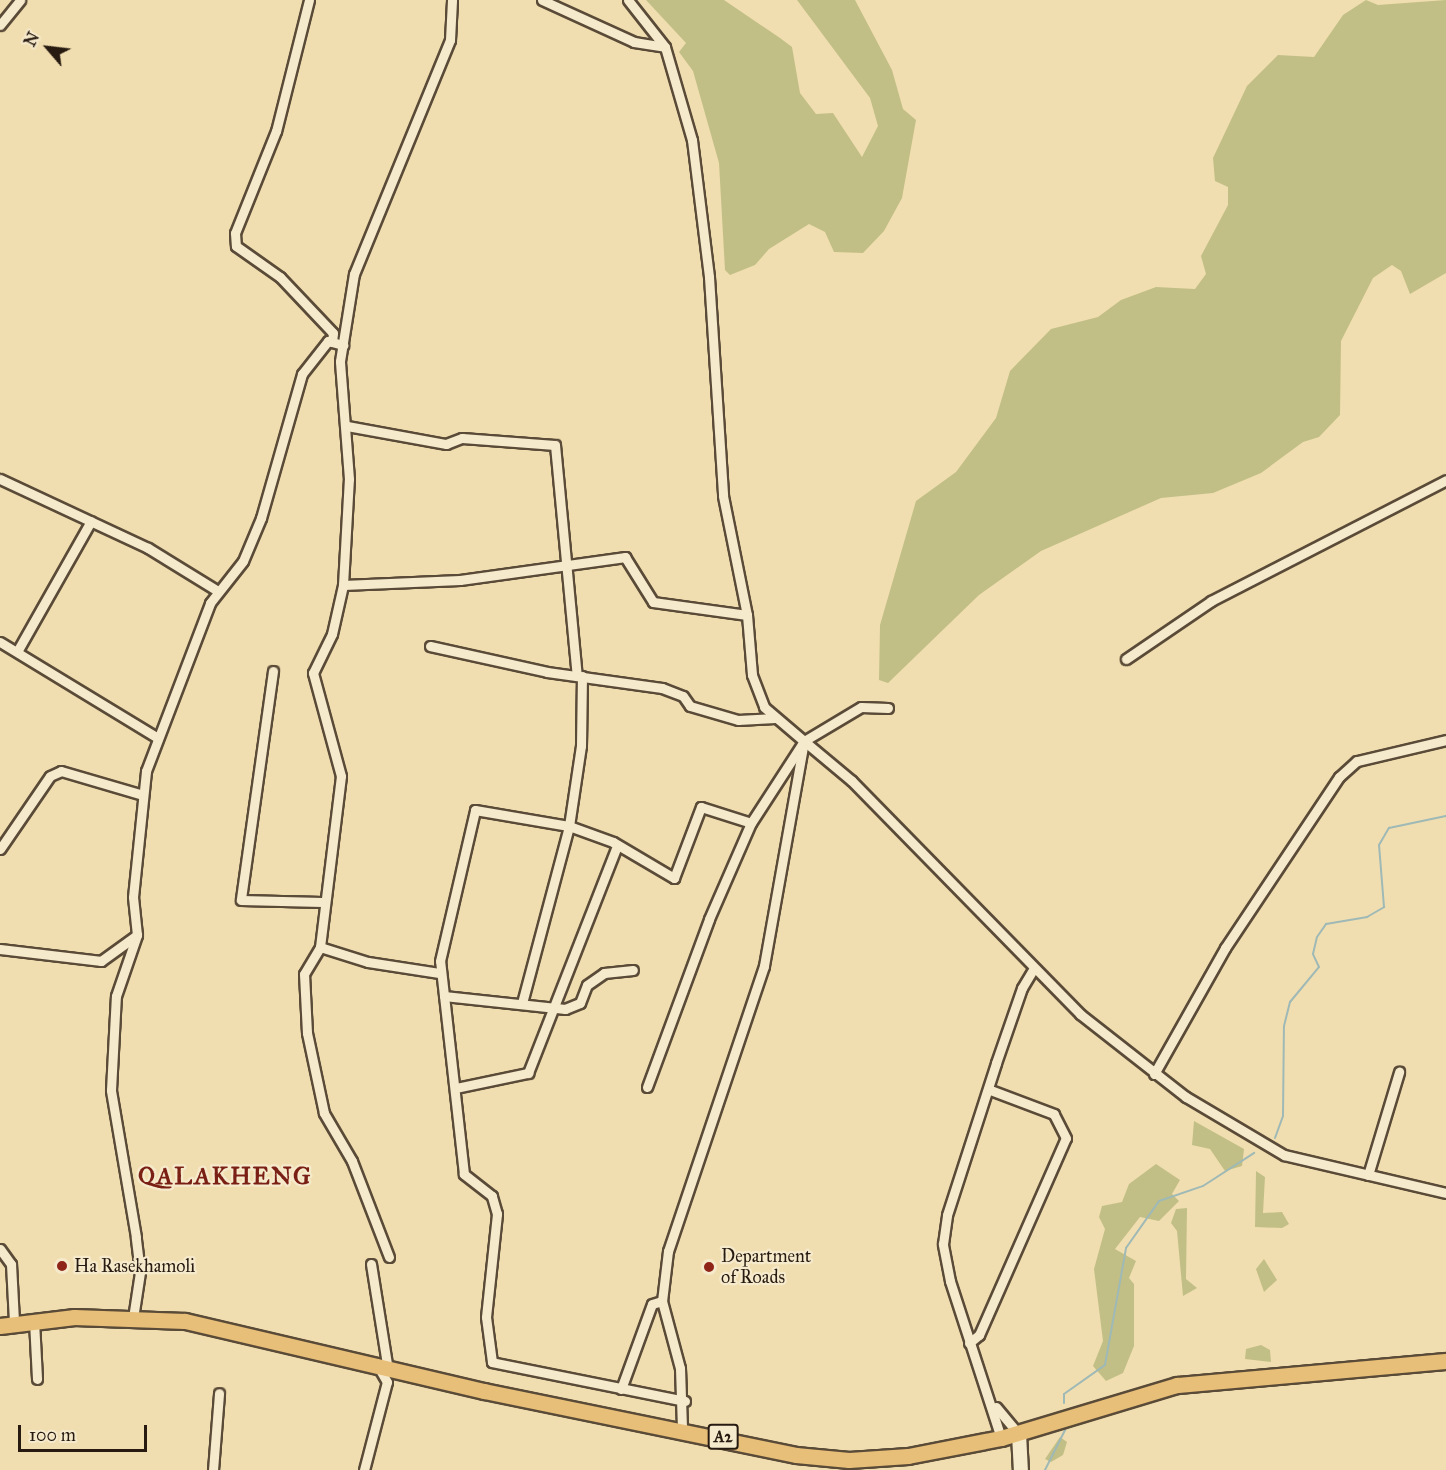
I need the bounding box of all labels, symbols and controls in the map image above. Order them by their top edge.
north arrow [18,18,78,78]
text: N [20,29,43,50]
district label: QALAKHENG [138,1163,312,1191]
place label: Department of Roads [721,1246,811,1288]
place label: Ha Rasekhamoli [74,1255,195,1277]
marker: Ha Rasekhamoli [55,1259,69,1273]
marker: Department of Roads [702,1260,716,1274]
scale bar [21,1413,150,1451]
text: 100 m [29,1424,76,1446]
road number: A2 [706,1424,740,1450]

